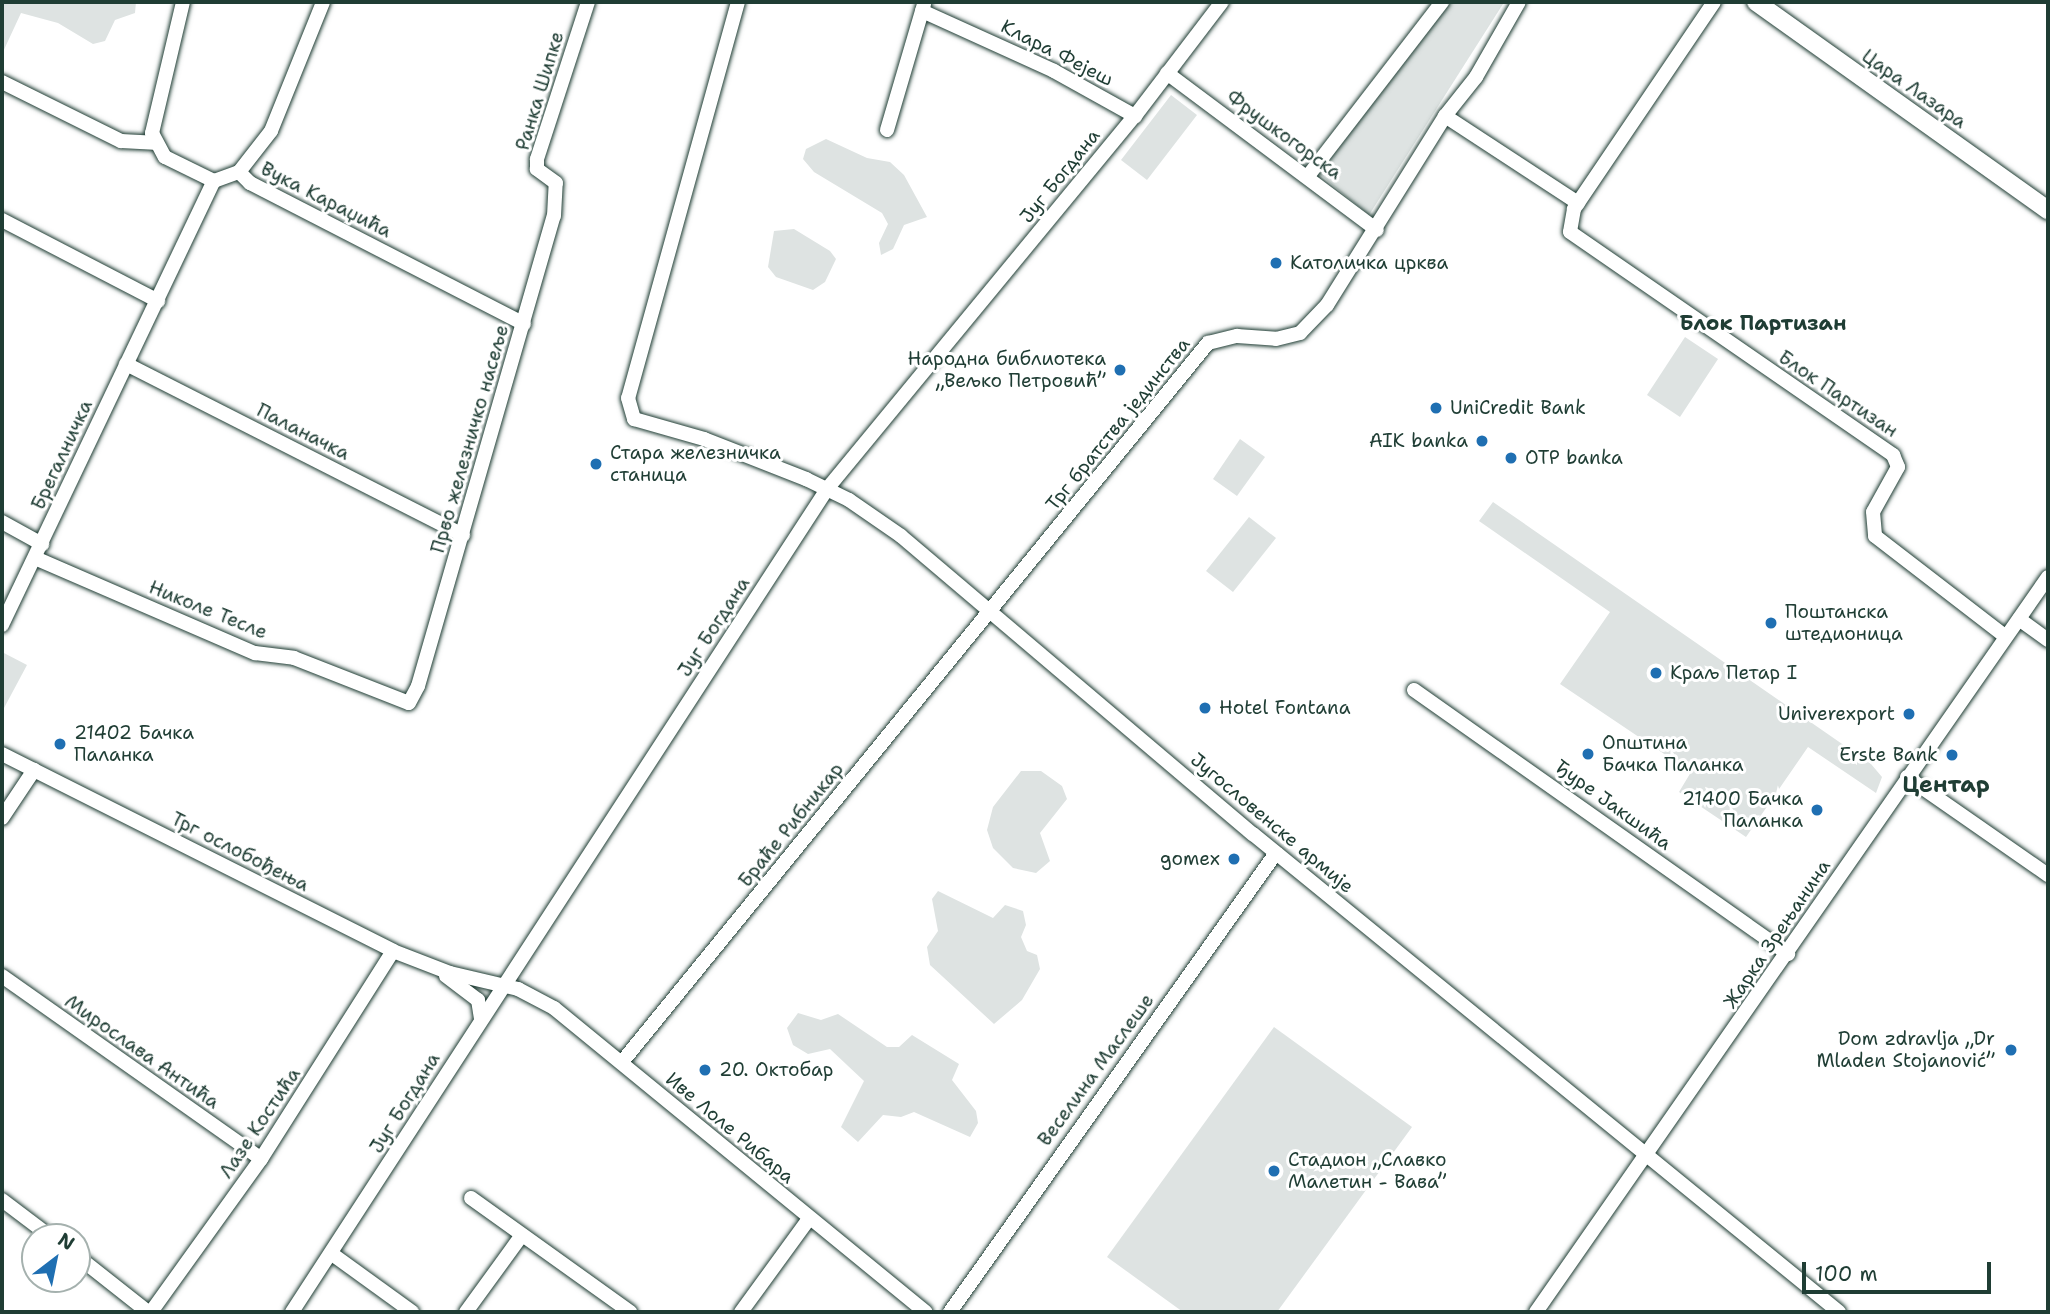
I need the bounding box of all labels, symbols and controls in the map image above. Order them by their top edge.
street label: Клара Фејеш [997,15,1117,91]
street label: Ранка Шипке [511,29,569,153]
street label: Цара Лазара [1857,45,1971,133]
street label: Фрушкогорска [1222,86,1346,184]
street label: Југ Богдана [1015,124,1105,228]
street label: Вука Караџића [257,157,395,243]
place label: Католичка црква [1290,252,1448,274]
marker: Католичка црква [1268,255,1284,271]
district label: Блок Партизан [1680,310,1846,336]
street label: Прво железничко насеље [426,322,514,556]
street label: Трг братства јединства [1041,333,1195,515]
street label: Блок Партизан [1774,346,1902,442]
place label: Народна библиотека „Вељко Петровић” [908,348,1106,392]
marker: Народна библиотека „Вељко Петровић” [1112,362,1128,378]
street label: Брегалничка [27,396,97,514]
place label: UniCredit Bank [1450,397,1586,419]
street label: Паланачка [253,399,353,465]
marker: UniCredit Bank [1428,400,1444,416]
place label: AIK banka [1369,430,1468,452]
marker: AIK banka [1474,433,1490,449]
place label: Стара железничка станица [610,442,781,486]
place label: OTP banka [1525,447,1623,469]
marker: OTP banka [1503,450,1519,466]
marker: Стара железничка станица [588,456,604,472]
street label: Југ Богдана [673,573,755,681]
street label: Николе Тесле [146,576,270,644]
place label: Поштанска штедионица [1785,601,1903,645]
marker: Поштанска штедионица [1763,615,1779,631]
place label: Краљ Петар I [1670,662,1797,684]
marker: Краљ Петар I [1648,665,1664,681]
place label: Hotel Fontana [1219,697,1350,719]
marker: Hotel Fontana [1197,700,1213,716]
place label: Univerexport [1778,703,1895,725]
marker: Univerexport [1901,706,1917,722]
place label: 21402 Бачка Паланка [74,722,194,766]
place label: Општина Бачка Паланка [1602,732,1744,776]
marker: 21402 Бачка Паланка [52,736,68,752]
place label: Erste Bank [1839,744,1938,766]
marker: Општина Бачка Паланка [1580,746,1596,762]
marker: Erste Bank [1944,747,1960,763]
street label: Југословенске армије [1186,748,1358,898]
street label: Ђуре Јакшића [1550,755,1676,855]
street label: Браће Рибникар [734,758,848,892]
district label: Центар [1902,770,1990,798]
place label: 21400 Бачка Паланка [1682,788,1803,832]
marker: 21400 Бачка Паланка [1809,802,1825,818]
street label: Трг ослобођења [167,807,313,897]
place label: gomex [1160,848,1220,870]
marker: gomex [1226,851,1242,867]
street label: Жарка Зрењанина [1719,855,1835,1013]
street label: Мирослава Антића [60,990,224,1114]
street label: Веселина Маслеше [1033,990,1159,1150]
place label: Dom zdravlja „Dr Mladen Stojanović” [1816,1028,1995,1072]
marker: Dom zdravlja „Dr Mladen Stojanović” [2001,1040,2021,1060]
street label: Југ Богдана [365,1049,445,1157]
place label: 20. Октобар [719,1059,833,1081]
marker: 20. Октобар [697,1062,713,1078]
street label: Лазе Костића [215,1063,305,1183]
street label: Иве Лоле Рибара [661,1068,799,1188]
place label: Стадион „Славко Малетин - Вава” [1288,1149,1447,1193]
marker: Стадион „Славко Малетин - Вава” [1266,1163,1282,1179]
north arrow [21,1223,91,1293]
text: N [53,1227,79,1256]
scale bar [1805,1248,1994,1292]
text: 100 m [1815,1260,1878,1288]

